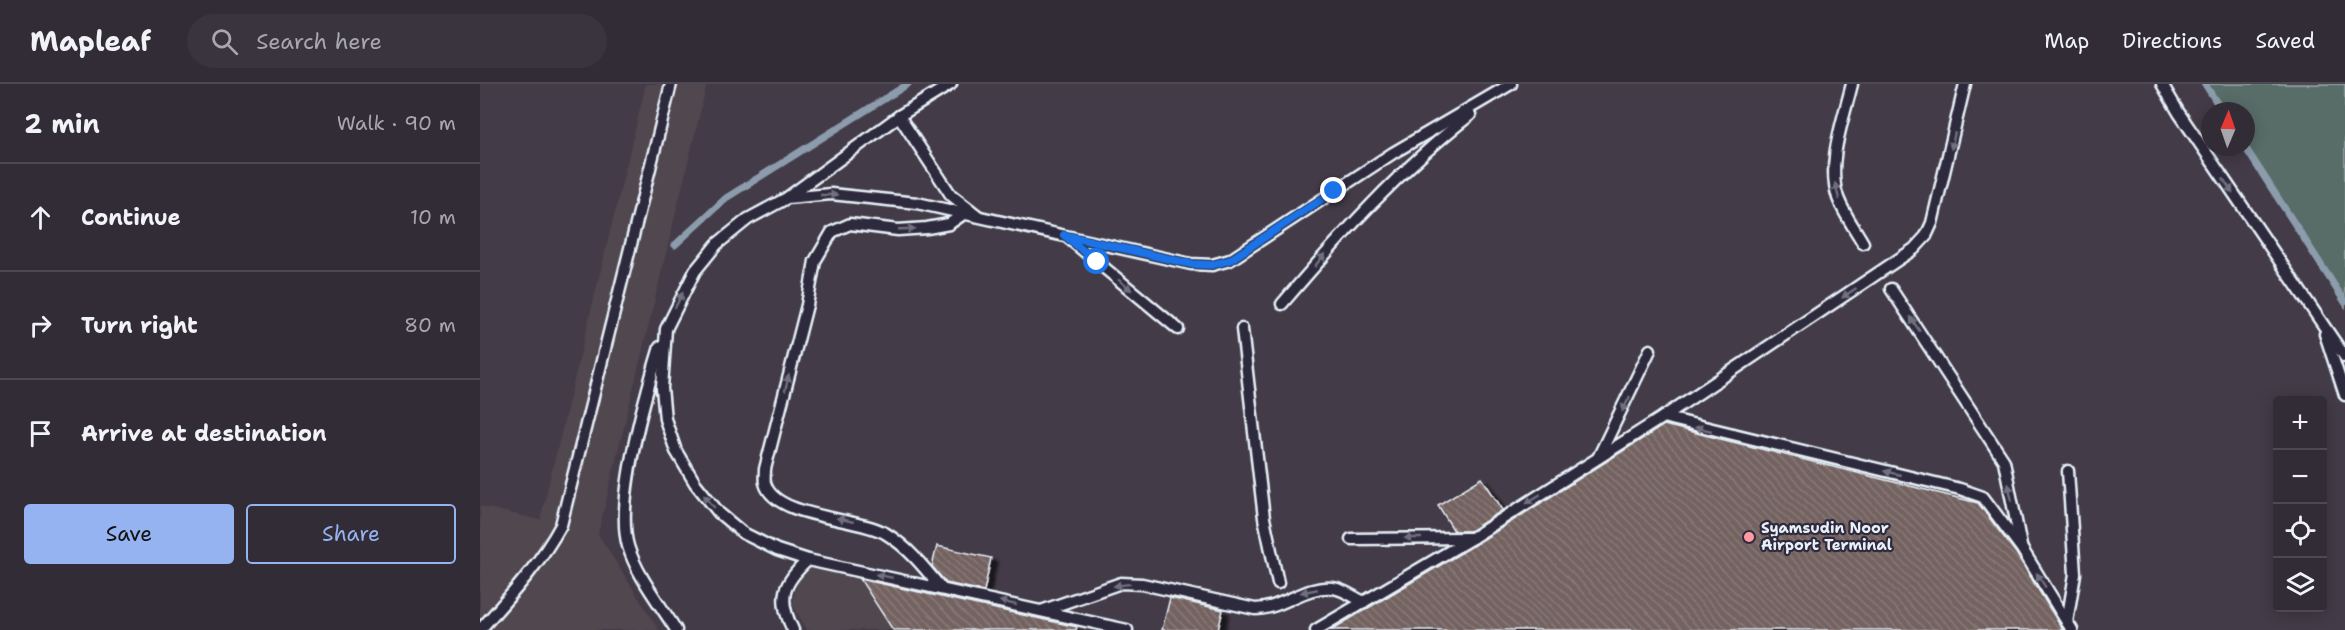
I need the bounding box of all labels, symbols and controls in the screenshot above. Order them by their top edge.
search box [187,14,607,68]
text: Mapleaf [30,22,151,60]
icon: search [208,25,241,58]
text: Search here [256,27,382,56]
text: Map [2044,27,2089,55]
text: Directions [2122,27,2222,55]
text: Saved [2255,27,2315,55]
north arrow [2201,102,2255,156]
text: 2 min [24,106,100,141]
text: Walk · 90 m [337,110,456,136]
one-way arrow [1947,132,1957,150]
route end [1320,177,1346,203]
one-way arrow [2222,178,2233,194]
one-way arrow [1832,182,1842,200]
one-way arrow [820,190,839,200]
icon: ahead [24,201,57,234]
text: Continue [81,203,181,232]
text: 10 m [410,204,456,230]
one-way arrow [897,224,916,234]
route start [1083,248,1109,274]
one-way arrow [1313,253,1326,268]
one-way arrow [1118,279,1133,291]
one-way arrow [1841,287,1857,299]
one-way arrow [675,292,684,309]
icon: right [24,309,57,342]
text: Turn right [81,311,198,340]
text: 80 m [404,312,456,338]
one-way arrow [1909,316,1920,333]
one-way arrow [782,374,792,393]
one-way arrow [1621,395,1631,412]
map controls [2273,396,2327,612]
button: + [2273,396,2327,450]
icon: arrive [24,417,57,450]
text: Arrive at destination [81,419,327,448]
one-way arrow [1693,423,1712,433]
button: − [2273,450,2327,504]
one-way arrow [1883,468,1902,478]
one-way arrow [2005,482,2014,501]
one-way arrow [703,493,716,509]
one-way arrow [1525,494,1541,505]
button: Save [24,504,234,564]
button: Share [246,504,456,564]
button: locate [2273,504,2327,558]
one-way arrow [836,515,854,525]
place label: Syamsudin Noor Airport Terminal [1761,518,1892,555]
marker: Syamsudin Noor Airport Terminal [1742,530,1756,544]
one-way arrow [1404,534,1423,543]
button: layers [2273,558,2327,612]
one-way arrow [875,571,894,580]
one-way arrow [2035,572,2046,588]
one-way arrow [1112,580,1131,589]
one-way arrow [1299,587,1318,596]
one-way arrow [999,598,1018,608]

